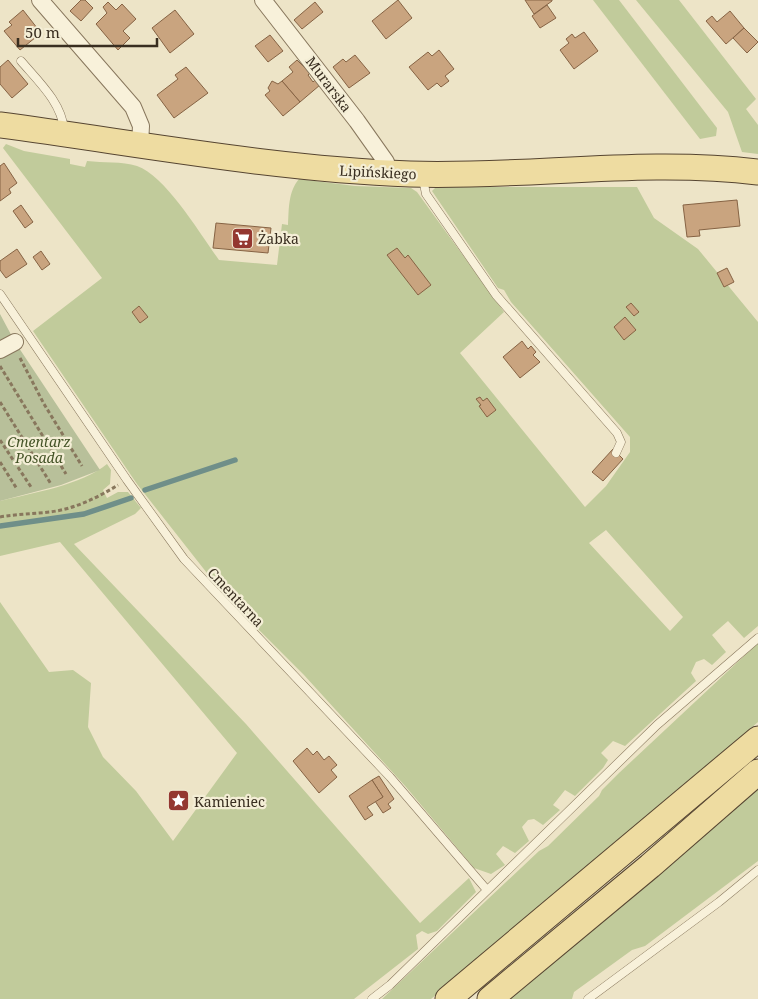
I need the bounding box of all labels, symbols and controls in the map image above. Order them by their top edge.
scale bar [18,15,156,47]
text: 50 m [25,22,60,42]
street label: Murarska [302,52,356,116]
street label: Lipińskiego [339,160,417,184]
supermarket icon: Żabka [230,226,254,250]
place label: Żabka [258,229,299,248]
park label: Cmentarz Posada [7,432,71,467]
street label: Cmentarna [204,563,268,631]
place icon: Kamieniec [166,789,190,813]
place label: Kamieniec [194,792,265,811]

